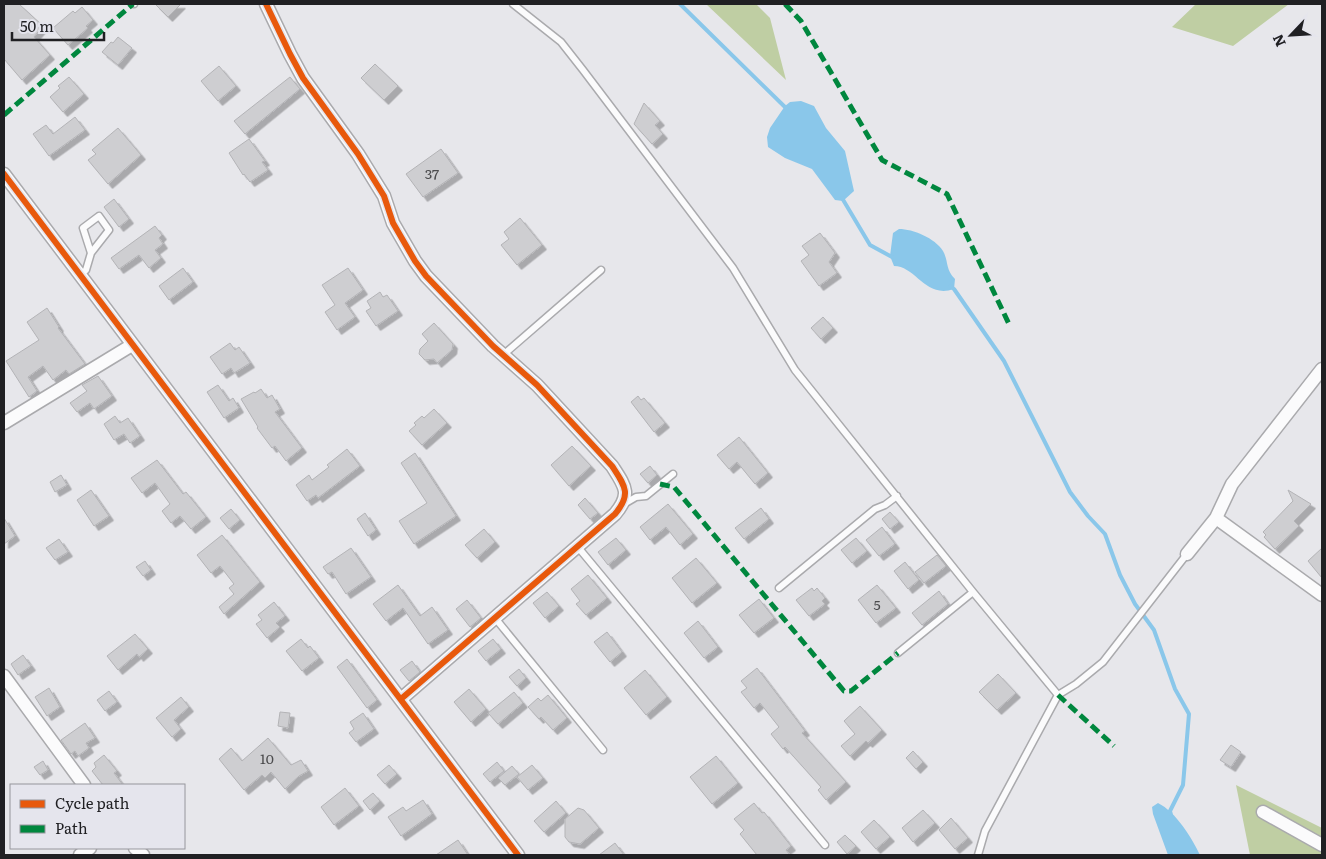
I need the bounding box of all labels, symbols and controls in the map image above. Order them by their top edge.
scale bar [12,10,105,42]
north arrow [1266,10,1316,60]
text: 50 m [20,14,54,37]
text: N [1267,31,1290,50]
house number: 37 [425,163,439,183]
house number: 5 [873,594,881,614]
house number: 10 [260,748,274,768]
legend [10,784,185,849]
text: Cycle path [55,791,130,814]
text: Path [55,816,88,839]

